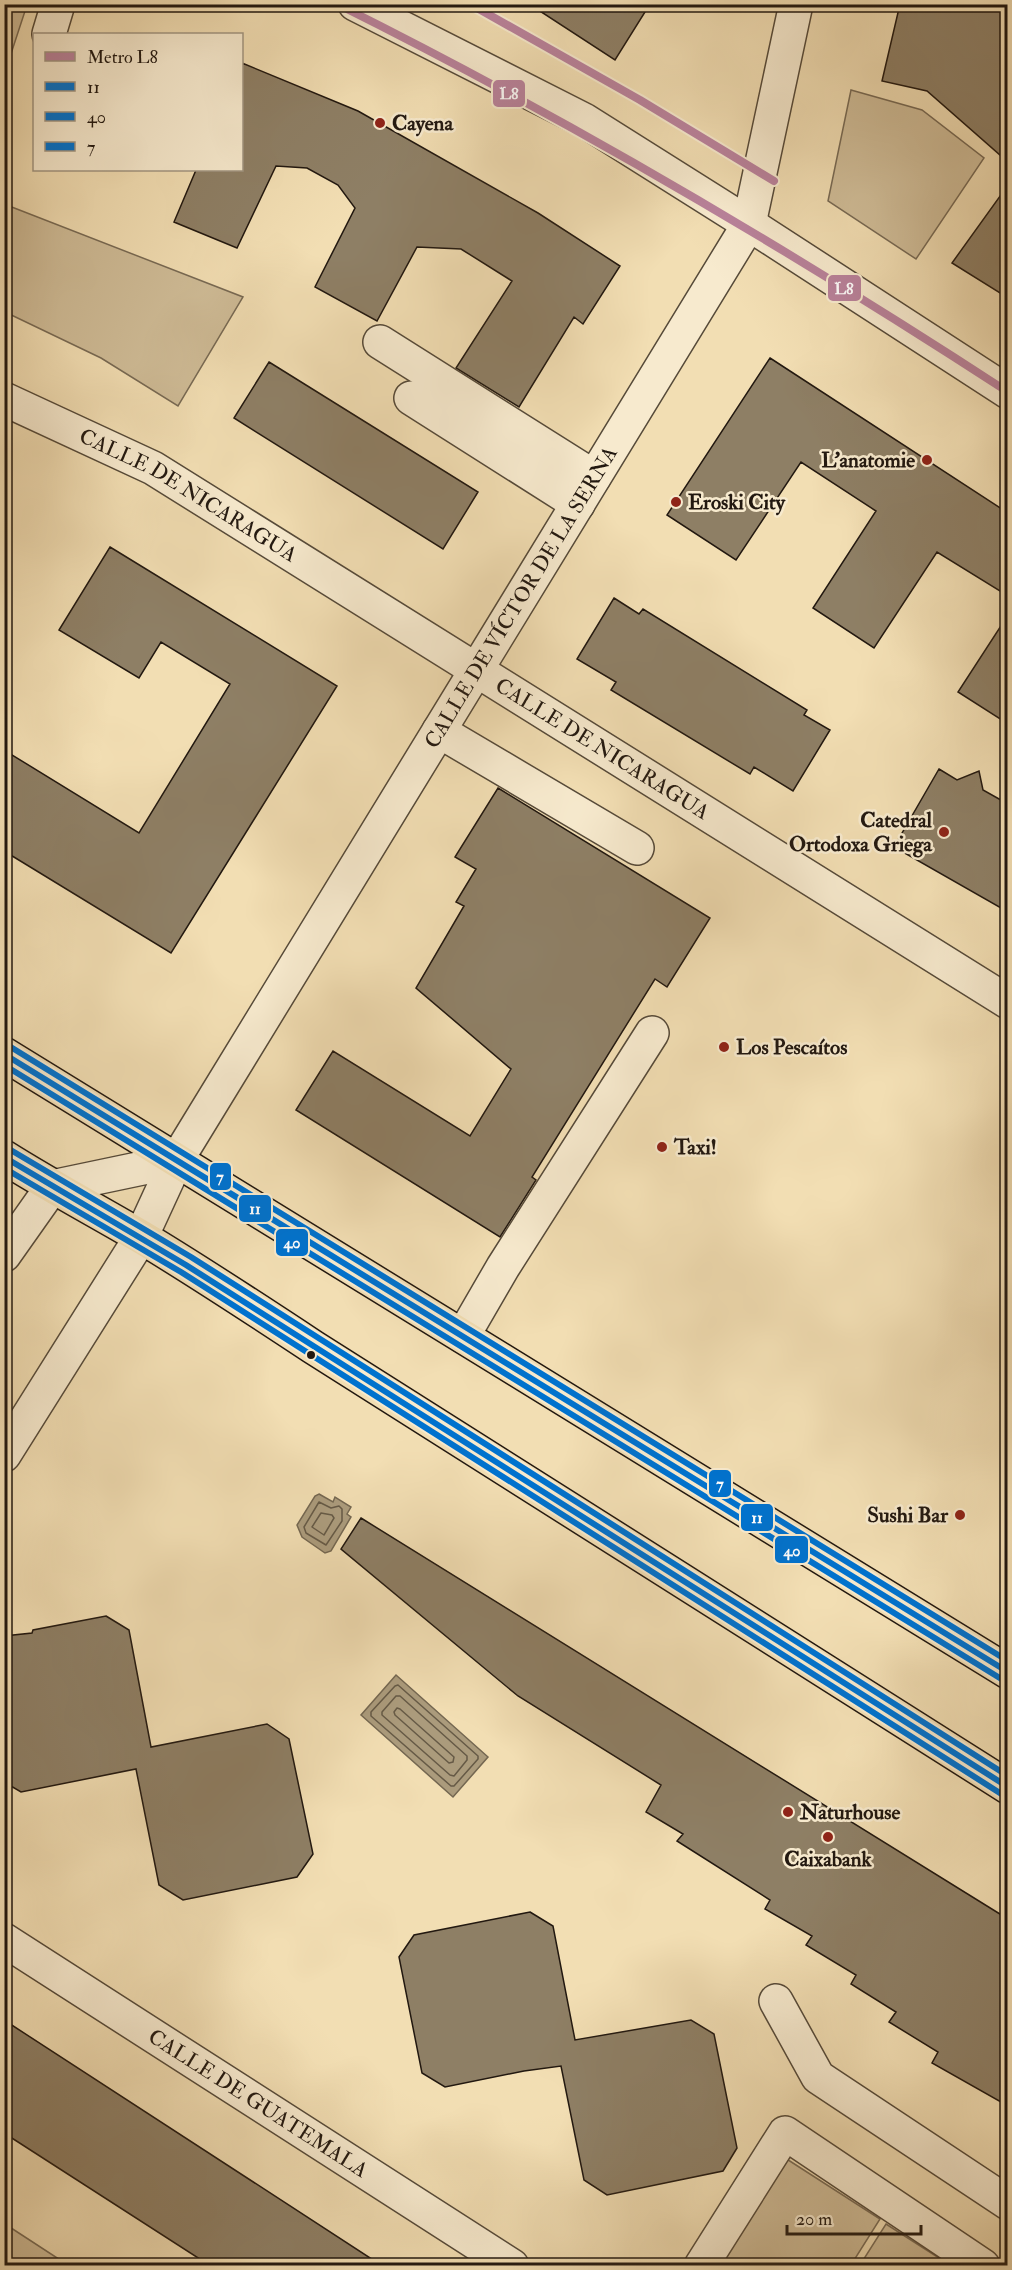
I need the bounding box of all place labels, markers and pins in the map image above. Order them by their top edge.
place label: Cayena [392,110,454,137]
marker: Cayena [373,116,387,130]
place label: L'anatomie [821,447,915,474]
marker: L'anatomie [920,453,934,467]
place label: Eroski City [688,489,786,516]
marker: Eroski City [669,495,683,509]
place label: Catedral Ortodoxa Griega [789,807,933,858]
marker: Catedral Ortodoxa Griega [937,825,951,839]
place label: Los Pescaítos [736,1034,847,1061]
marker: Los Pescaítos [717,1040,731,1054]
place label: Taxi! [673,1134,717,1161]
marker: Taxi! [655,1140,669,1154]
unlabelled marker [305,1349,317,1361]
place label: Sushi Bar [867,1502,949,1529]
marker: Sushi Bar [953,1508,967,1522]
place label: Naturhouse [799,1799,901,1826]
marker: Naturhouse [781,1805,795,1819]
marker: Caixabank [821,1830,835,1844]
place label: Caixabank [784,1846,873,1873]

